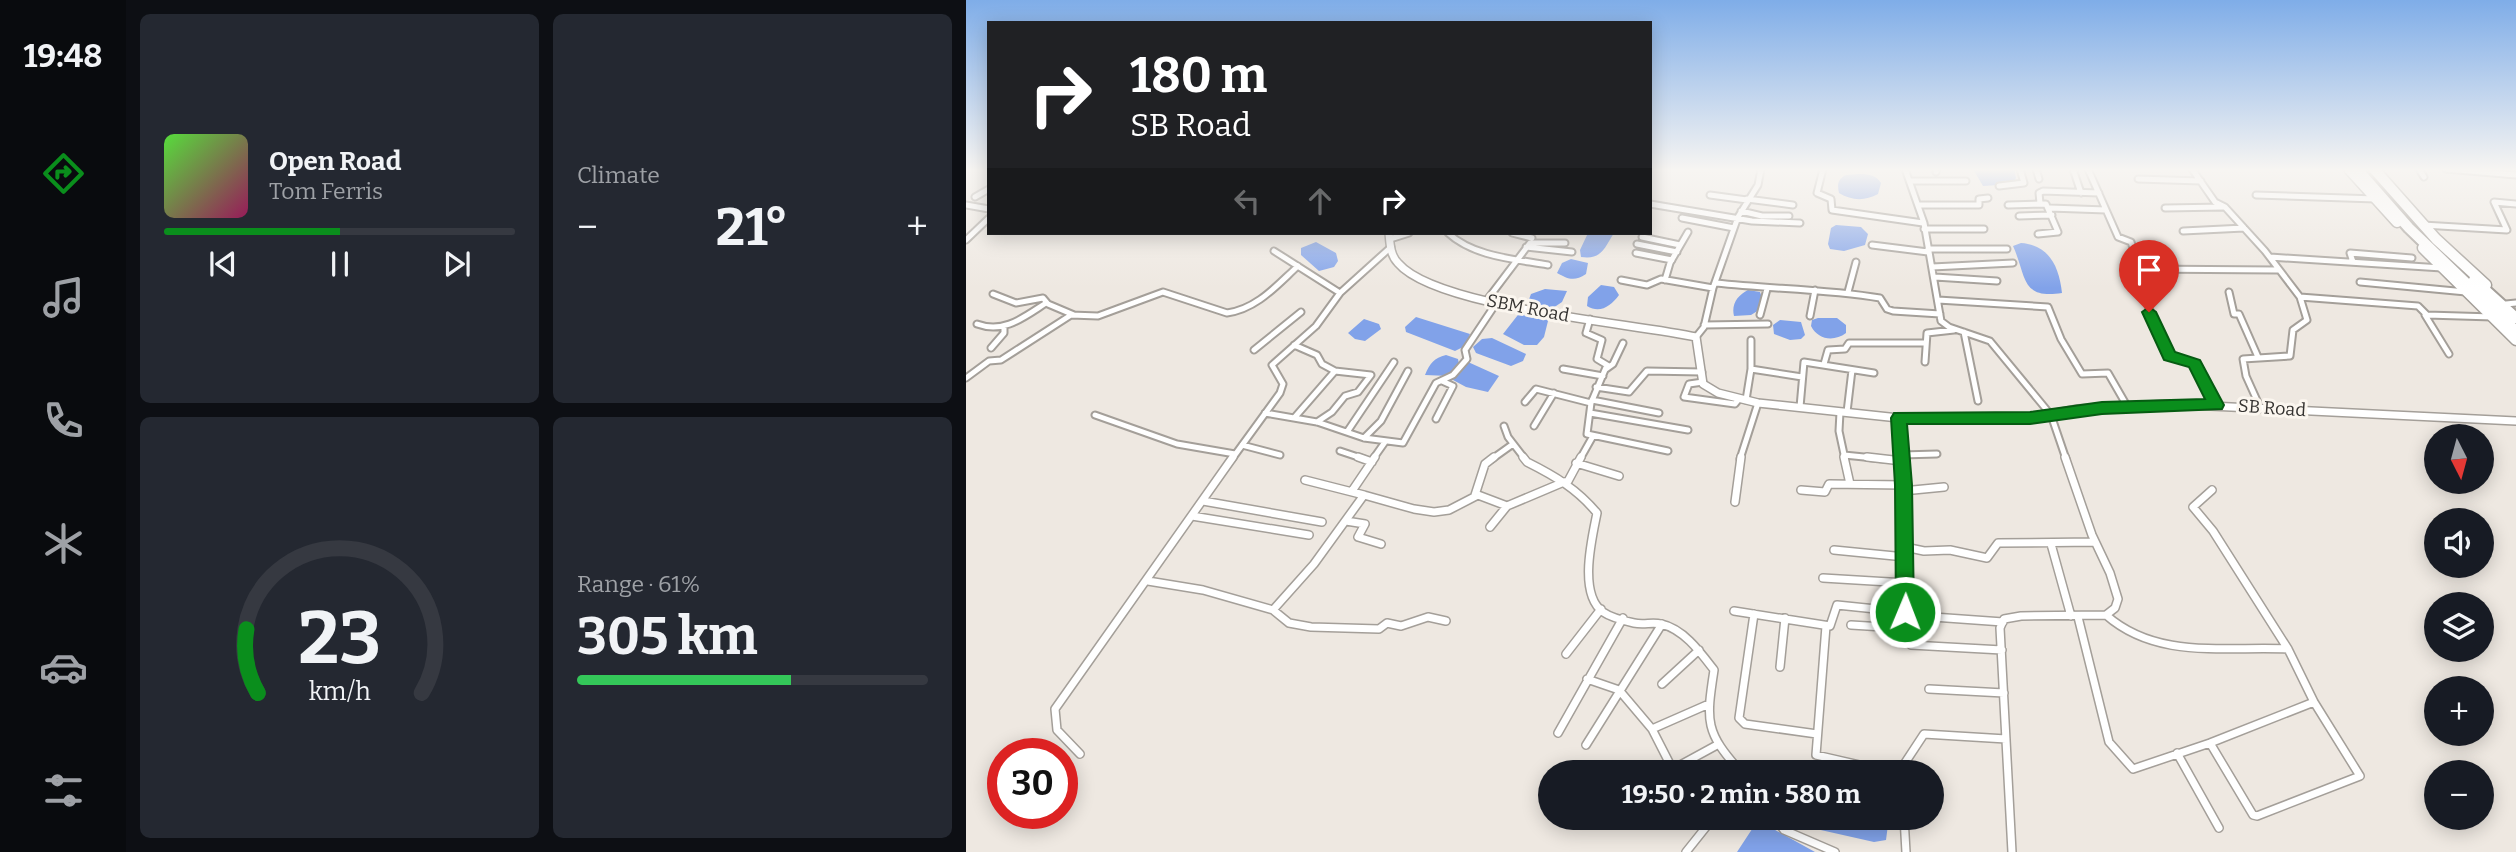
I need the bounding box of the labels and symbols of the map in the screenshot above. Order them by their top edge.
pin [2119,240,2179,312]
street label: SBM Road [1485,289,1571,327]
street label: SB Road [2237,395,2307,421]
north arrow [2424,424,2494,494]
position arrow [1868,575,1942,649]
speed limit sign: 30 [987,738,1078,829]

